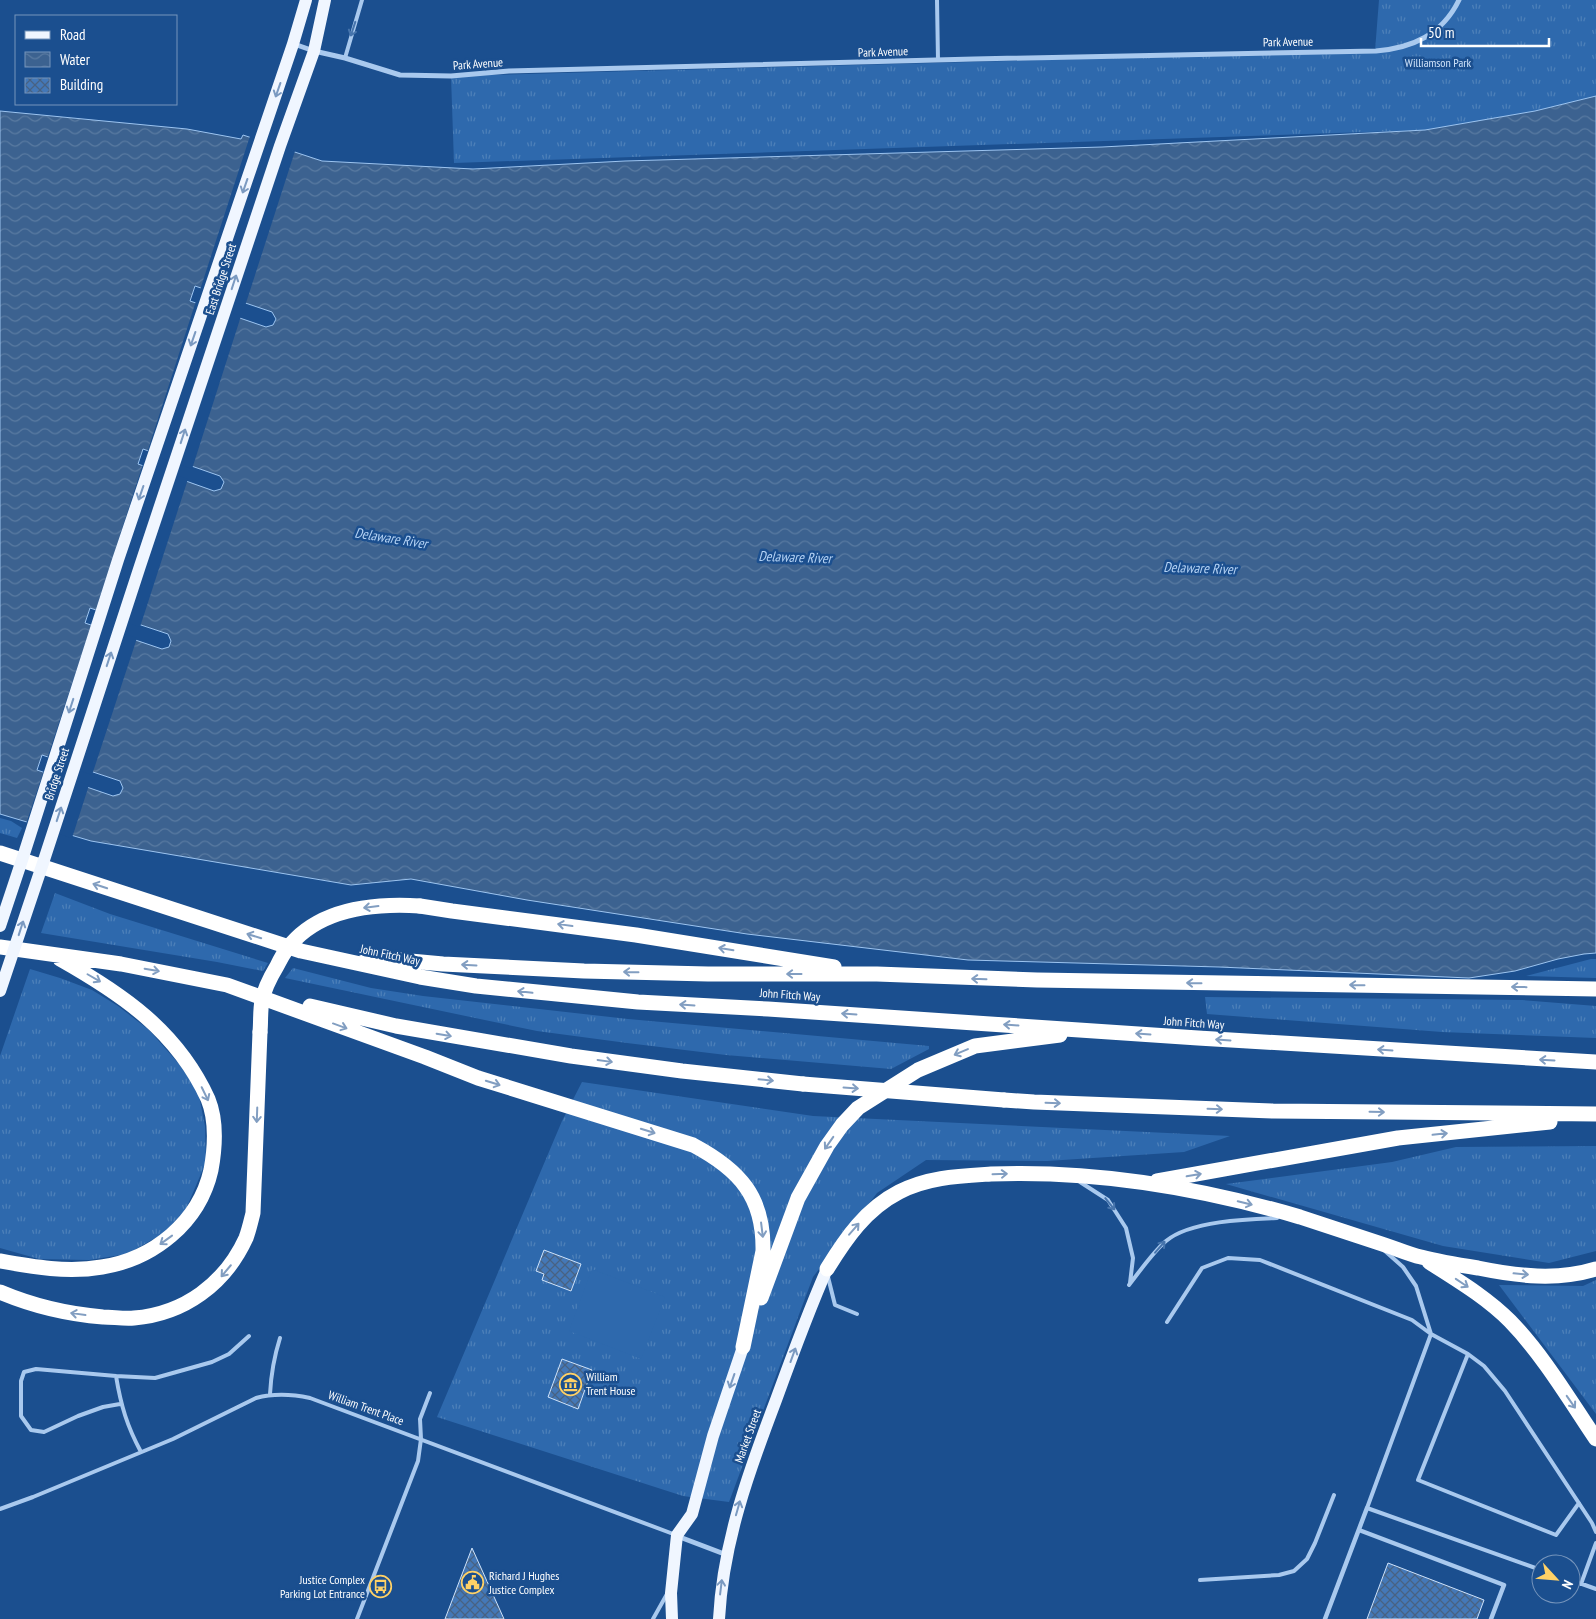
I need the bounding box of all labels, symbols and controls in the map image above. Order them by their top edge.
legend [15,15,178,105]
scale bar [1421,15,1548,47]
one-way arrow [348,20,358,36]
text: 50 m [1428,23,1454,42]
text: Road [60,25,86,44]
street label: Park Avenue [1263,34,1313,49]
street label: Park Avenue [858,43,908,60]
text: Water [60,50,91,69]
street label: Park Avenue [452,54,504,73]
park label: Williamson Park [1405,55,1472,70]
text: Building [60,75,103,94]
one-way arrow [273,81,282,97]
one-way arrow [240,177,250,193]
street label: East Bridge Street [202,241,239,316]
one-way arrow [230,275,239,290]
one-way arrow [188,331,197,347]
one-way arrow [178,429,188,445]
one-way arrow [136,485,145,501]
water label: Delaware River [353,523,431,553]
water label: Delaware River [758,547,834,567]
water label: Delaware River [1163,558,1239,578]
one-way arrow [105,652,114,668]
one-way arrow [66,698,75,714]
street label: Bridge Street [41,745,72,802]
one-way arrow [55,807,64,822]
one-way arrow [92,881,108,890]
one-way arrow [364,902,380,912]
one-way arrow [557,920,573,930]
one-way arrow [17,921,26,937]
one-way arrow [246,931,262,941]
street label: John Fitch Way [358,941,422,968]
one-way arrow [718,944,734,954]
one-way arrow [461,961,477,970]
one-way arrow [143,966,159,976]
one-way arrow [623,967,640,977]
one-way arrow [786,969,802,979]
one-way arrow [87,974,101,984]
one-way arrow [972,974,988,983]
one-way arrow [1186,978,1202,988]
one-way arrow [1349,980,1365,990]
one-way arrow [1511,982,1528,992]
street label: John Fitch Way [758,985,821,1004]
one-way arrow [517,987,533,997]
one-way arrow [679,1001,695,1010]
one-way arrow [841,1010,857,1019]
street label: John Fitch Way [1162,1013,1225,1032]
one-way arrow [1004,1020,1020,1030]
one-way arrow [332,1022,348,1031]
one-way arrow [436,1030,452,1040]
one-way arrow [1136,1030,1152,1039]
one-way arrow [1215,1035,1231,1044]
one-way arrow [1377,1045,1393,1055]
one-way arrow [954,1048,969,1058]
one-way arrow [1540,1055,1556,1064]
one-way arrow [596,1056,612,1066]
one-way arrow [758,1075,774,1085]
one-way arrow [484,1078,500,1088]
one-way arrow [843,1083,859,1093]
one-way arrow [201,1086,210,1101]
one-way arrow [1044,1098,1060,1108]
one-way arrow [1207,1104,1223,1113]
one-way arrow [253,1107,262,1123]
one-way arrow [1369,1107,1385,1117]
one-way arrow [639,1127,655,1137]
one-way arrow [1432,1129,1448,1139]
one-way arrow [824,1135,834,1149]
one-way arrow [992,1169,1008,1179]
one-way arrow [1185,1169,1201,1179]
one-way arrow [1104,1198,1115,1211]
one-way arrow [1236,1199,1252,1208]
one-way arrow [757,1222,767,1238]
one-way arrow [849,1223,860,1236]
one-way arrow [159,1235,173,1245]
one-way arrow [1155,1241,1166,1254]
one-way arrow [220,1264,231,1277]
one-way arrow [1513,1269,1529,1279]
one-way arrow [1455,1278,1469,1288]
one-way arrow [71,1309,87,1319]
one-way arrow [789,1348,798,1363]
place label: William Trent House [586,1369,636,1398]
museum icon: William Trent House [558,1372,582,1396]
one-way arrow [727,1373,736,1389]
street label: William Trent Place [326,1387,406,1428]
one-way arrow [1566,1395,1576,1409]
street label: Market Street [731,1406,764,1465]
one-way arrow [734,1500,744,1516]
north arrow [1531,1554,1581,1604]
place label: Richard J Hughes Justice Complex [488,1568,559,1597]
public building icon: Richard J Hughes Justice Complex [461,1571,485,1595]
place label: Justice Complex Parking Lot Entrance [280,1572,365,1601]
bus stop icon: Justice Complex Parking Lot Entrance [369,1575,393,1599]
text: N [1558,1577,1577,1592]
one-way arrow [716,1579,726,1595]

